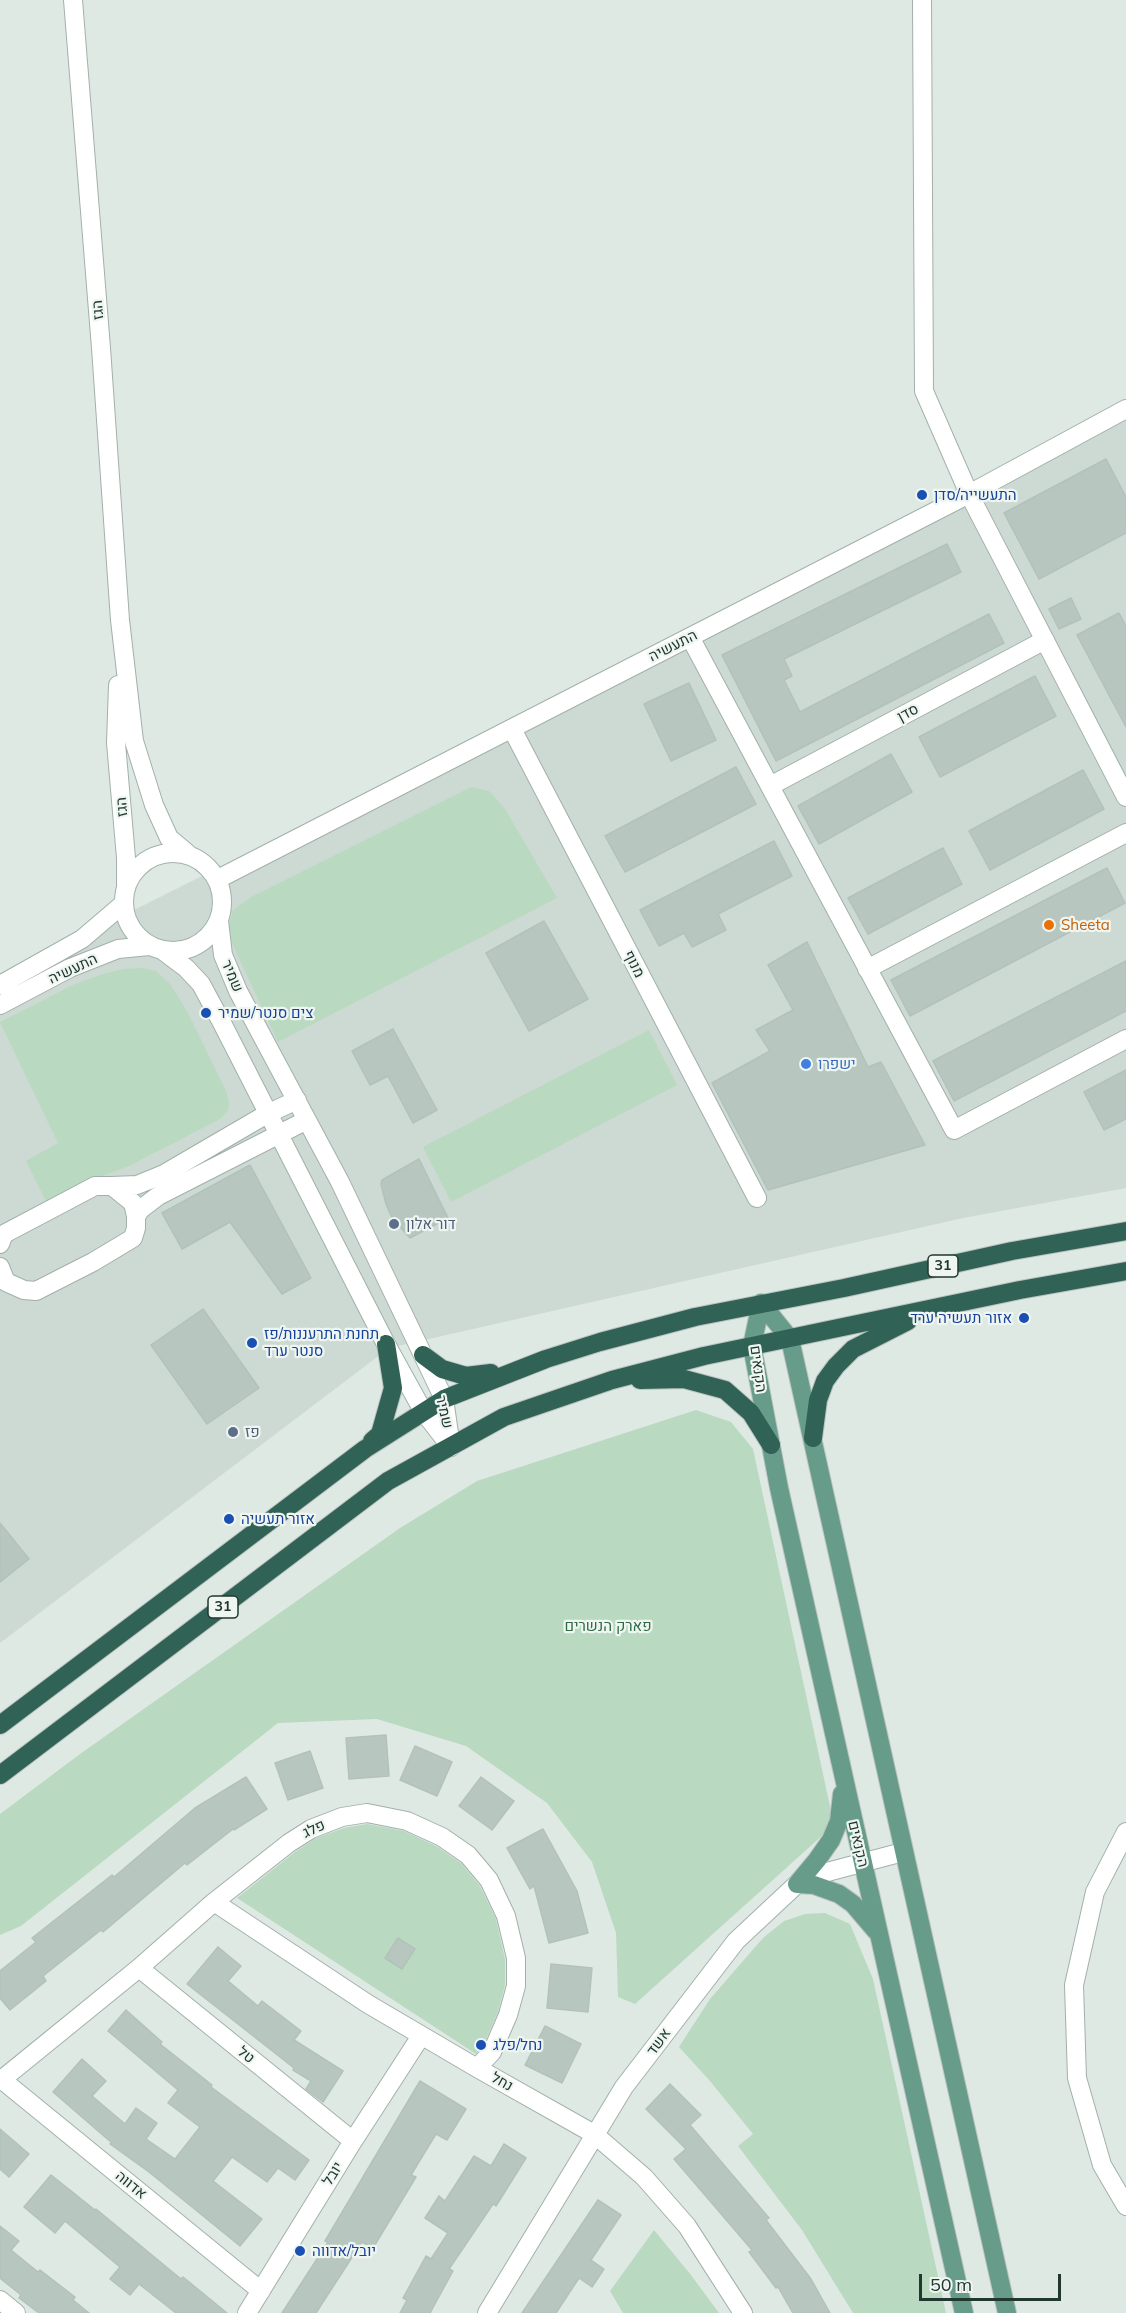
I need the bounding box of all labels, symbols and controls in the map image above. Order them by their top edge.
street label: הגז [88,299,108,321]
place label: התעשייה/סדן [934,486,1017,504]
marker: התעשייה/סדן [915,488,929,502]
street label: התעשיה [646,626,700,666]
street label: סדן [894,700,922,726]
street label: הגז [112,796,132,818]
place label: Sheeta [1061,916,1110,934]
marker: Sheeta [1042,918,1056,932]
street label: מנוף [620,947,648,981]
street label: התעשיה [46,950,100,988]
street label: שמיר [217,957,247,995]
place label: צים סנטר/שמיר [218,1004,313,1022]
marker: צים סנטר/שמיר [199,1006,213,1020]
place label: ישפרו [818,1055,856,1073]
marker: ישפרו [799,1057,813,1071]
place label: דור אלון [406,1215,456,1233]
marker: דור אלון [387,1217,401,1231]
road number: 31 [928,1255,958,1277]
place label: אזור תעשיה ערד [910,1309,1012,1327]
marker: אזור תעשיה ערד [1017,1311,1031,1325]
place label: תחנת התרעננות/פז סנטר ערד [264,1325,379,1360]
marker: תחנת התרעננות/פז סנטר ערד [245,1336,259,1350]
street label: הקנאים [746,1344,770,1394]
street label: שמיר [431,1394,457,1430]
place label: פז [245,1423,260,1441]
marker: פז [226,1425,240,1439]
place label: אזור תעשיה [241,1510,315,1528]
marker: אזור תעשיה [222,1512,236,1526]
road number: 31 [208,1596,238,1618]
park label: פארק הנשרים [564,1617,652,1635]
street label: פלג [300,1816,328,1842]
street label: הקנאים [844,1819,872,1869]
street label: אשד [643,2025,675,2059]
place label: נחל/פלג [493,2036,542,2054]
marker: נחל/פלג [474,2038,488,2052]
street label: טל [234,2043,258,2067]
street label: נחל [488,2069,516,2095]
street label: יובל [319,2159,347,2189]
street label: אדווה [112,2167,150,2203]
place label: יובל/אדווה [312,2242,376,2260]
marker: יובל/אדווה [293,2244,307,2258]
scale bar [922,2262,1064,2300]
text: 50 m [930,2273,972,2296]

